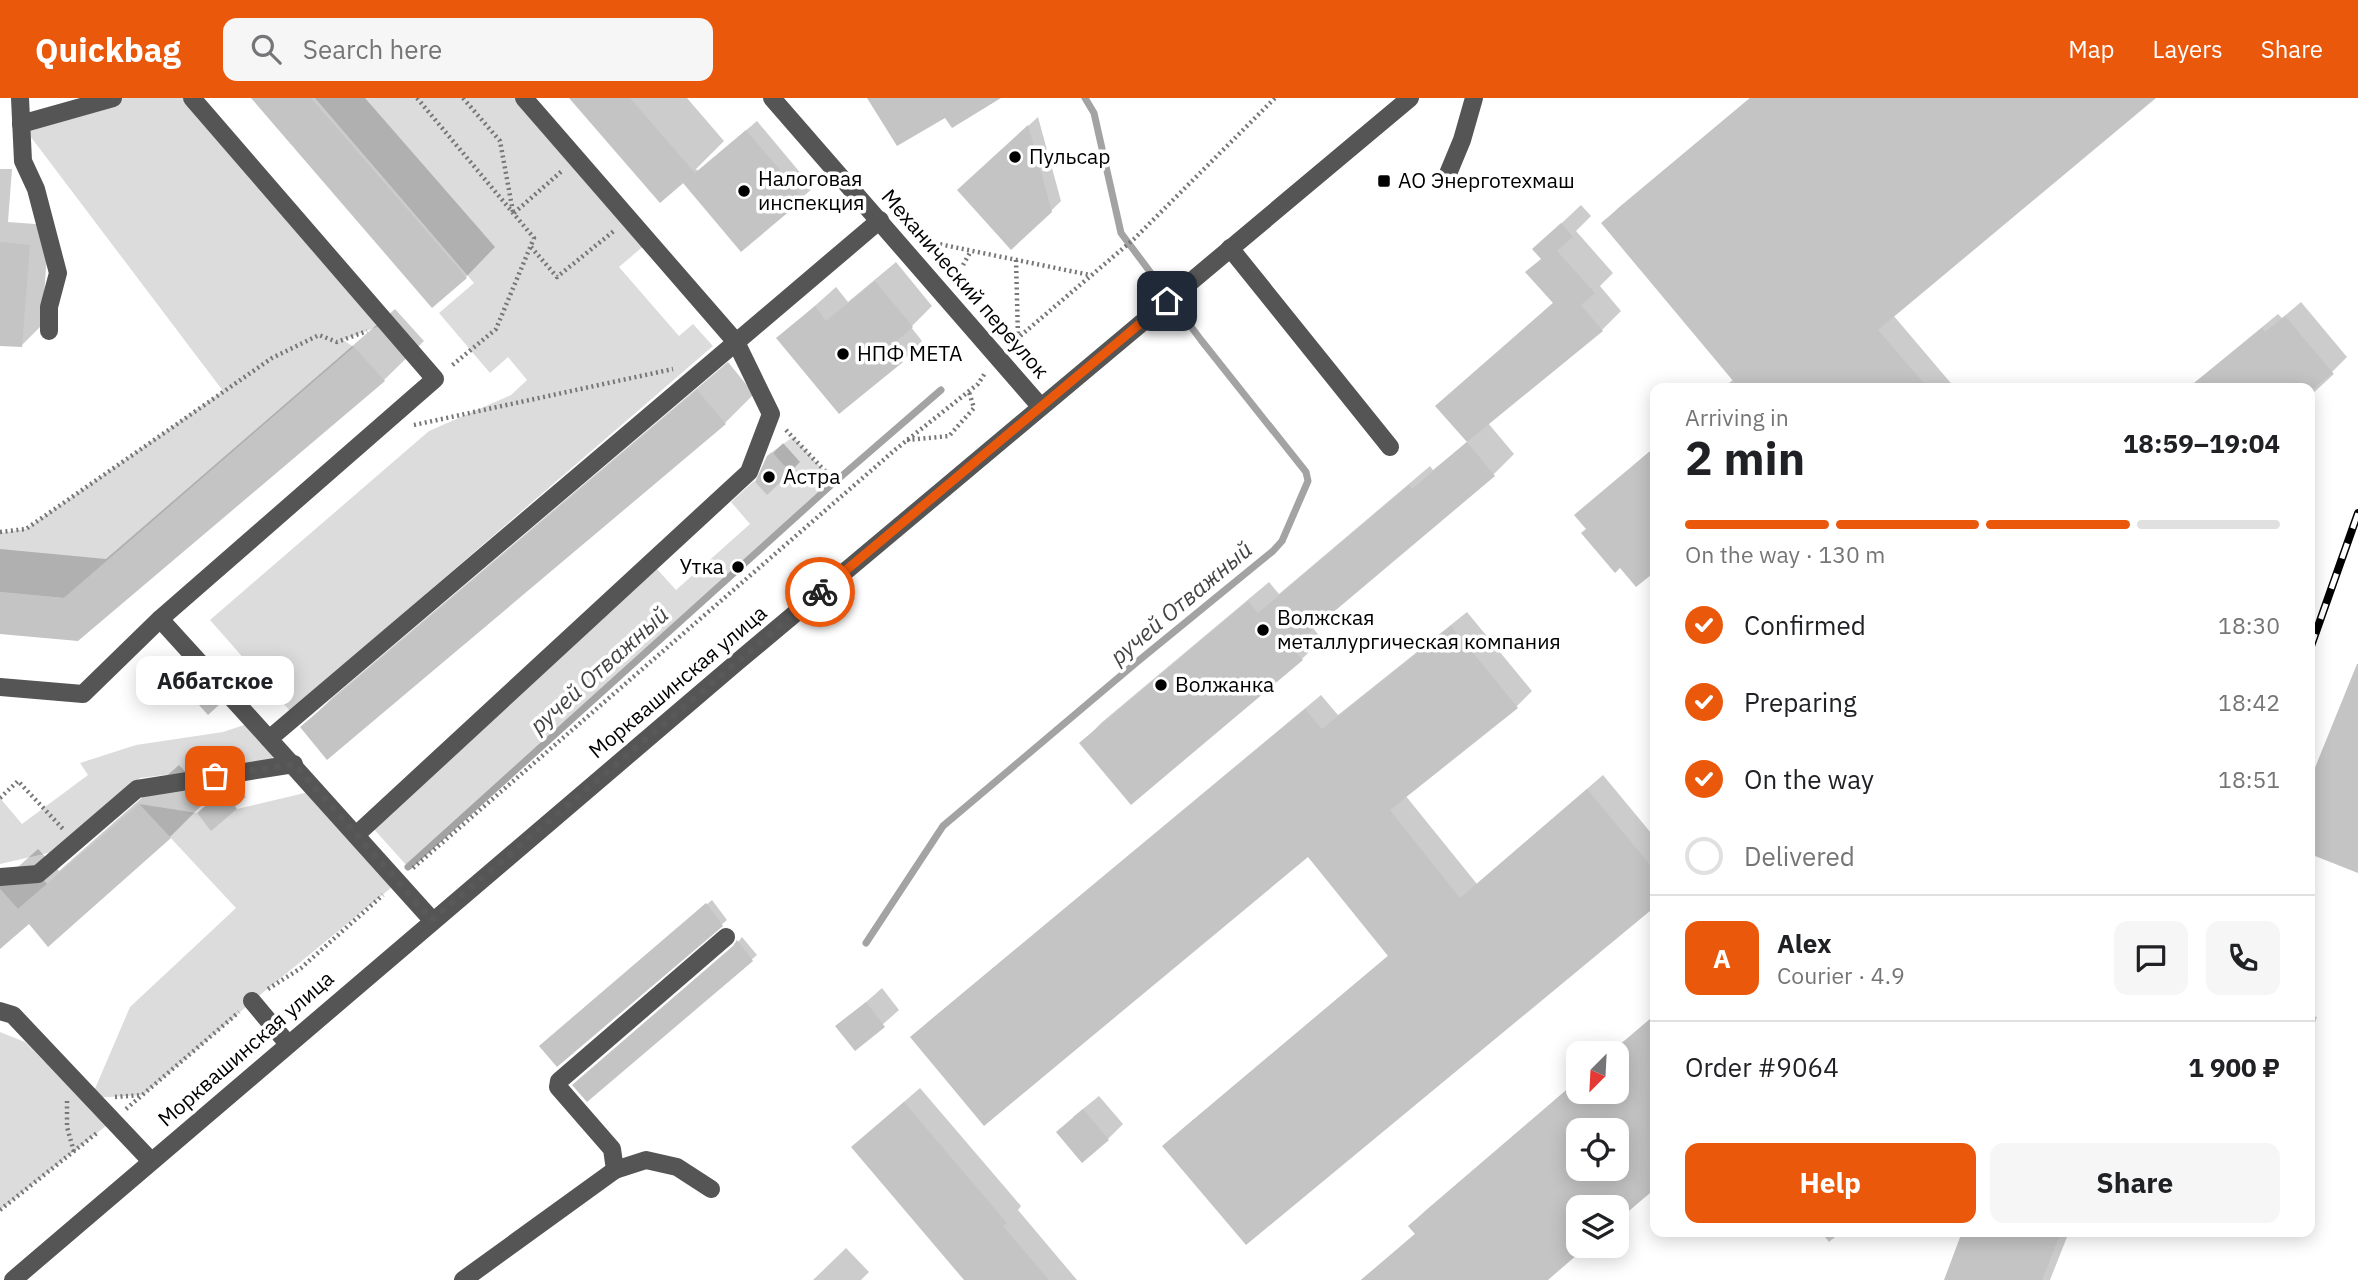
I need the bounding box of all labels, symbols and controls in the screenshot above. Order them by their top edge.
search box [223,18,713,81]
text: Quickbag [35,28,181,71]
icon: search [247,30,285,68]
text: Search here [303,32,442,66]
text: Map [2068,33,2115,65]
text: Layers [2153,33,2223,65]
text: Share [2261,33,2323,65]
place label: Пульсар [1029,142,1110,170]
marker: Пульсар [1007,149,1023,165]
place label: Налоговая инспекция [758,164,865,216]
place label: АО Энерготехмаш [1398,166,1575,194]
marker: АО Энерготехмаш [1376,173,1392,189]
marker: Налоговая инспекция [736,183,752,199]
street label: Механический переулок [876,183,1056,384]
pin [1137,271,1197,331]
icon: home [1148,282,1186,320]
place label: НПФ МЕТА [857,339,962,367]
marker: НПФ МЕТА [835,346,851,362]
text: Arriving in [1685,402,1789,432]
text: 18:59–19:04 [2123,426,2280,460]
text: 2 min [1685,428,1805,488]
place label: Астра [783,462,840,490]
marker: Астра [761,469,777,485]
water label: ручей Отважный [1102,534,1258,671]
text: On the way · 130 m [1685,539,1885,569]
place label: Утка [679,552,724,580]
courier [785,557,855,627]
marker: Утка [730,559,746,575]
icon: bike [801,573,839,611]
street label: Морквашинская улица [582,598,772,764]
water label: ручей Отважный [522,599,674,740]
place label: Волжская металлургическая компания [1277,603,1561,655]
icon: check [1685,606,1723,644]
text: Confirmed [1744,608,1866,642]
text: 18:30 [2218,610,2280,640]
marker: Волжская металлургическая компания [1255,622,1271,638]
callout: Аббатское [136,657,294,706]
text: Аббатское [157,665,273,695]
place label: Волжанка [1175,670,1274,698]
marker: Волжанка [1153,677,1169,693]
icon: check [1685,683,1723,721]
text: Preparing [1744,685,1857,719]
text: 18:42 [2218,687,2280,717]
pin [185,746,245,806]
icon: bag [196,757,234,795]
icon: check [1685,760,1723,798]
text: On the way [1744,762,1874,796]
text: 18:51 [2218,764,2280,794]
text: Delivered [1744,839,1855,873]
button: chat [2114,921,2188,995]
button: phone [2206,921,2280,995]
text: Alex [1777,926,1831,960]
text: A [1713,941,1731,975]
text: Courier · 4.9 [1777,960,1905,990]
street label: Морквашинская улица [152,964,339,1132]
north arrow [1566,1041,1629,1104]
map controls [1566,1041,1629,1258]
text: Order #9064 [1685,1050,1839,1084]
text: 1 900 ₽ [2188,1050,2280,1084]
button: locate [1566,1118,1629,1181]
button: Help [1685,1143,1976,1223]
button: Share [1990,1143,2280,1223]
button: layers [1566,1195,1629,1258]

